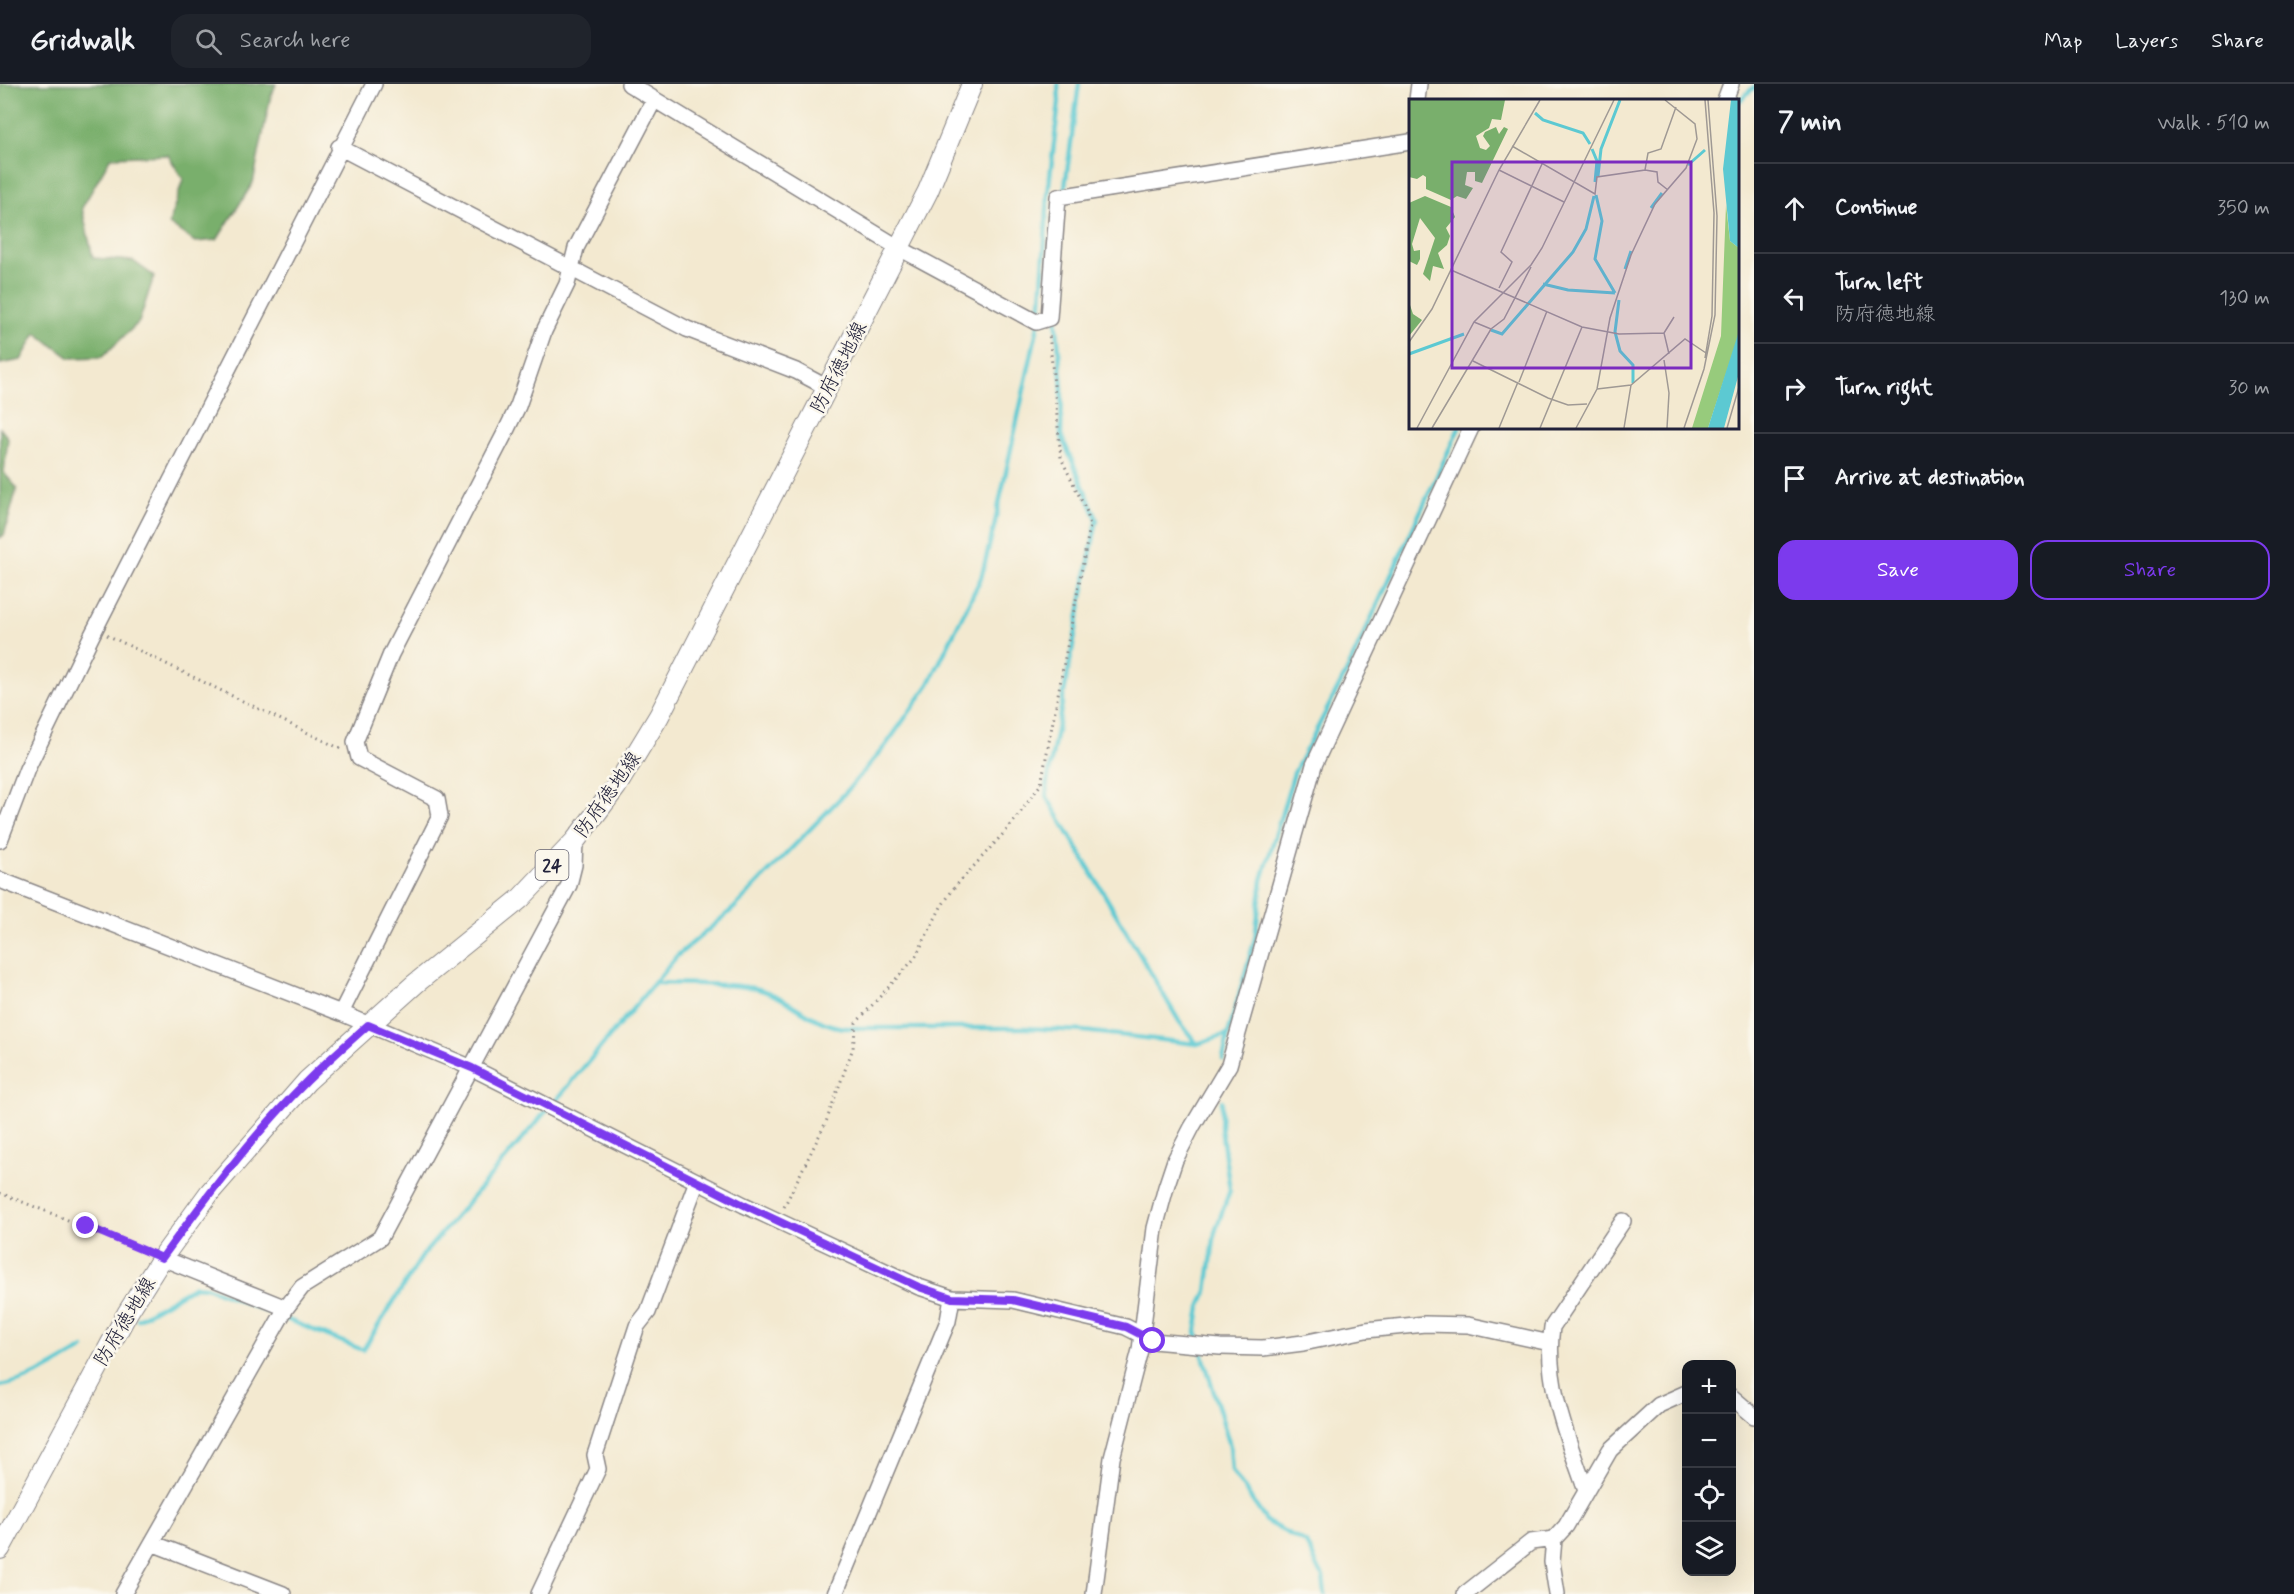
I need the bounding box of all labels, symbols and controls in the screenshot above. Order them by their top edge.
search box [171,14,591,68]
text: Gridwalk [30,23,135,60]
icon: search [192,25,225,58]
text: Search here [240,27,351,55]
text: Map [2044,27,2082,55]
text: Layers [2115,27,2178,55]
text: Share [2211,27,2264,55]
inset map [1409,99,1739,429]
text: 7 min [1778,106,1842,140]
text: Walk · 510 m [2157,110,2270,137]
icon: ahead [1778,192,1811,225]
text: Continue [1835,194,1917,222]
text: 350 m [2217,195,2270,222]
text: Turn left [1835,269,1923,297]
icon: left [1778,282,1811,315]
text: 130 m [2219,285,2270,312]
text: 防府徳地線 [1835,301,1935,328]
street label: 防府徳地線 [805,317,874,418]
icon: right [1778,372,1811,405]
text: Turn right [1835,374,1933,402]
text: 30 m [2228,375,2270,402]
icon: arrive [1778,462,1811,495]
text: Arrive at destination [1835,464,2025,492]
button: Save [1778,540,2018,600]
button: Share [2030,540,2270,600]
street label: 防府徳地線 [568,746,648,844]
road number: 24 [536,850,568,880]
route end [72,1212,98,1238]
street label: 防府徳地線 [88,1272,163,1372]
route start [1139,1327,1165,1353]
map controls [1682,1360,1736,1576]
button: + [1682,1360,1736,1414]
button: − [1682,1414,1736,1468]
button: locate [1682,1468,1736,1522]
button: layers [1682,1522,1736,1576]

